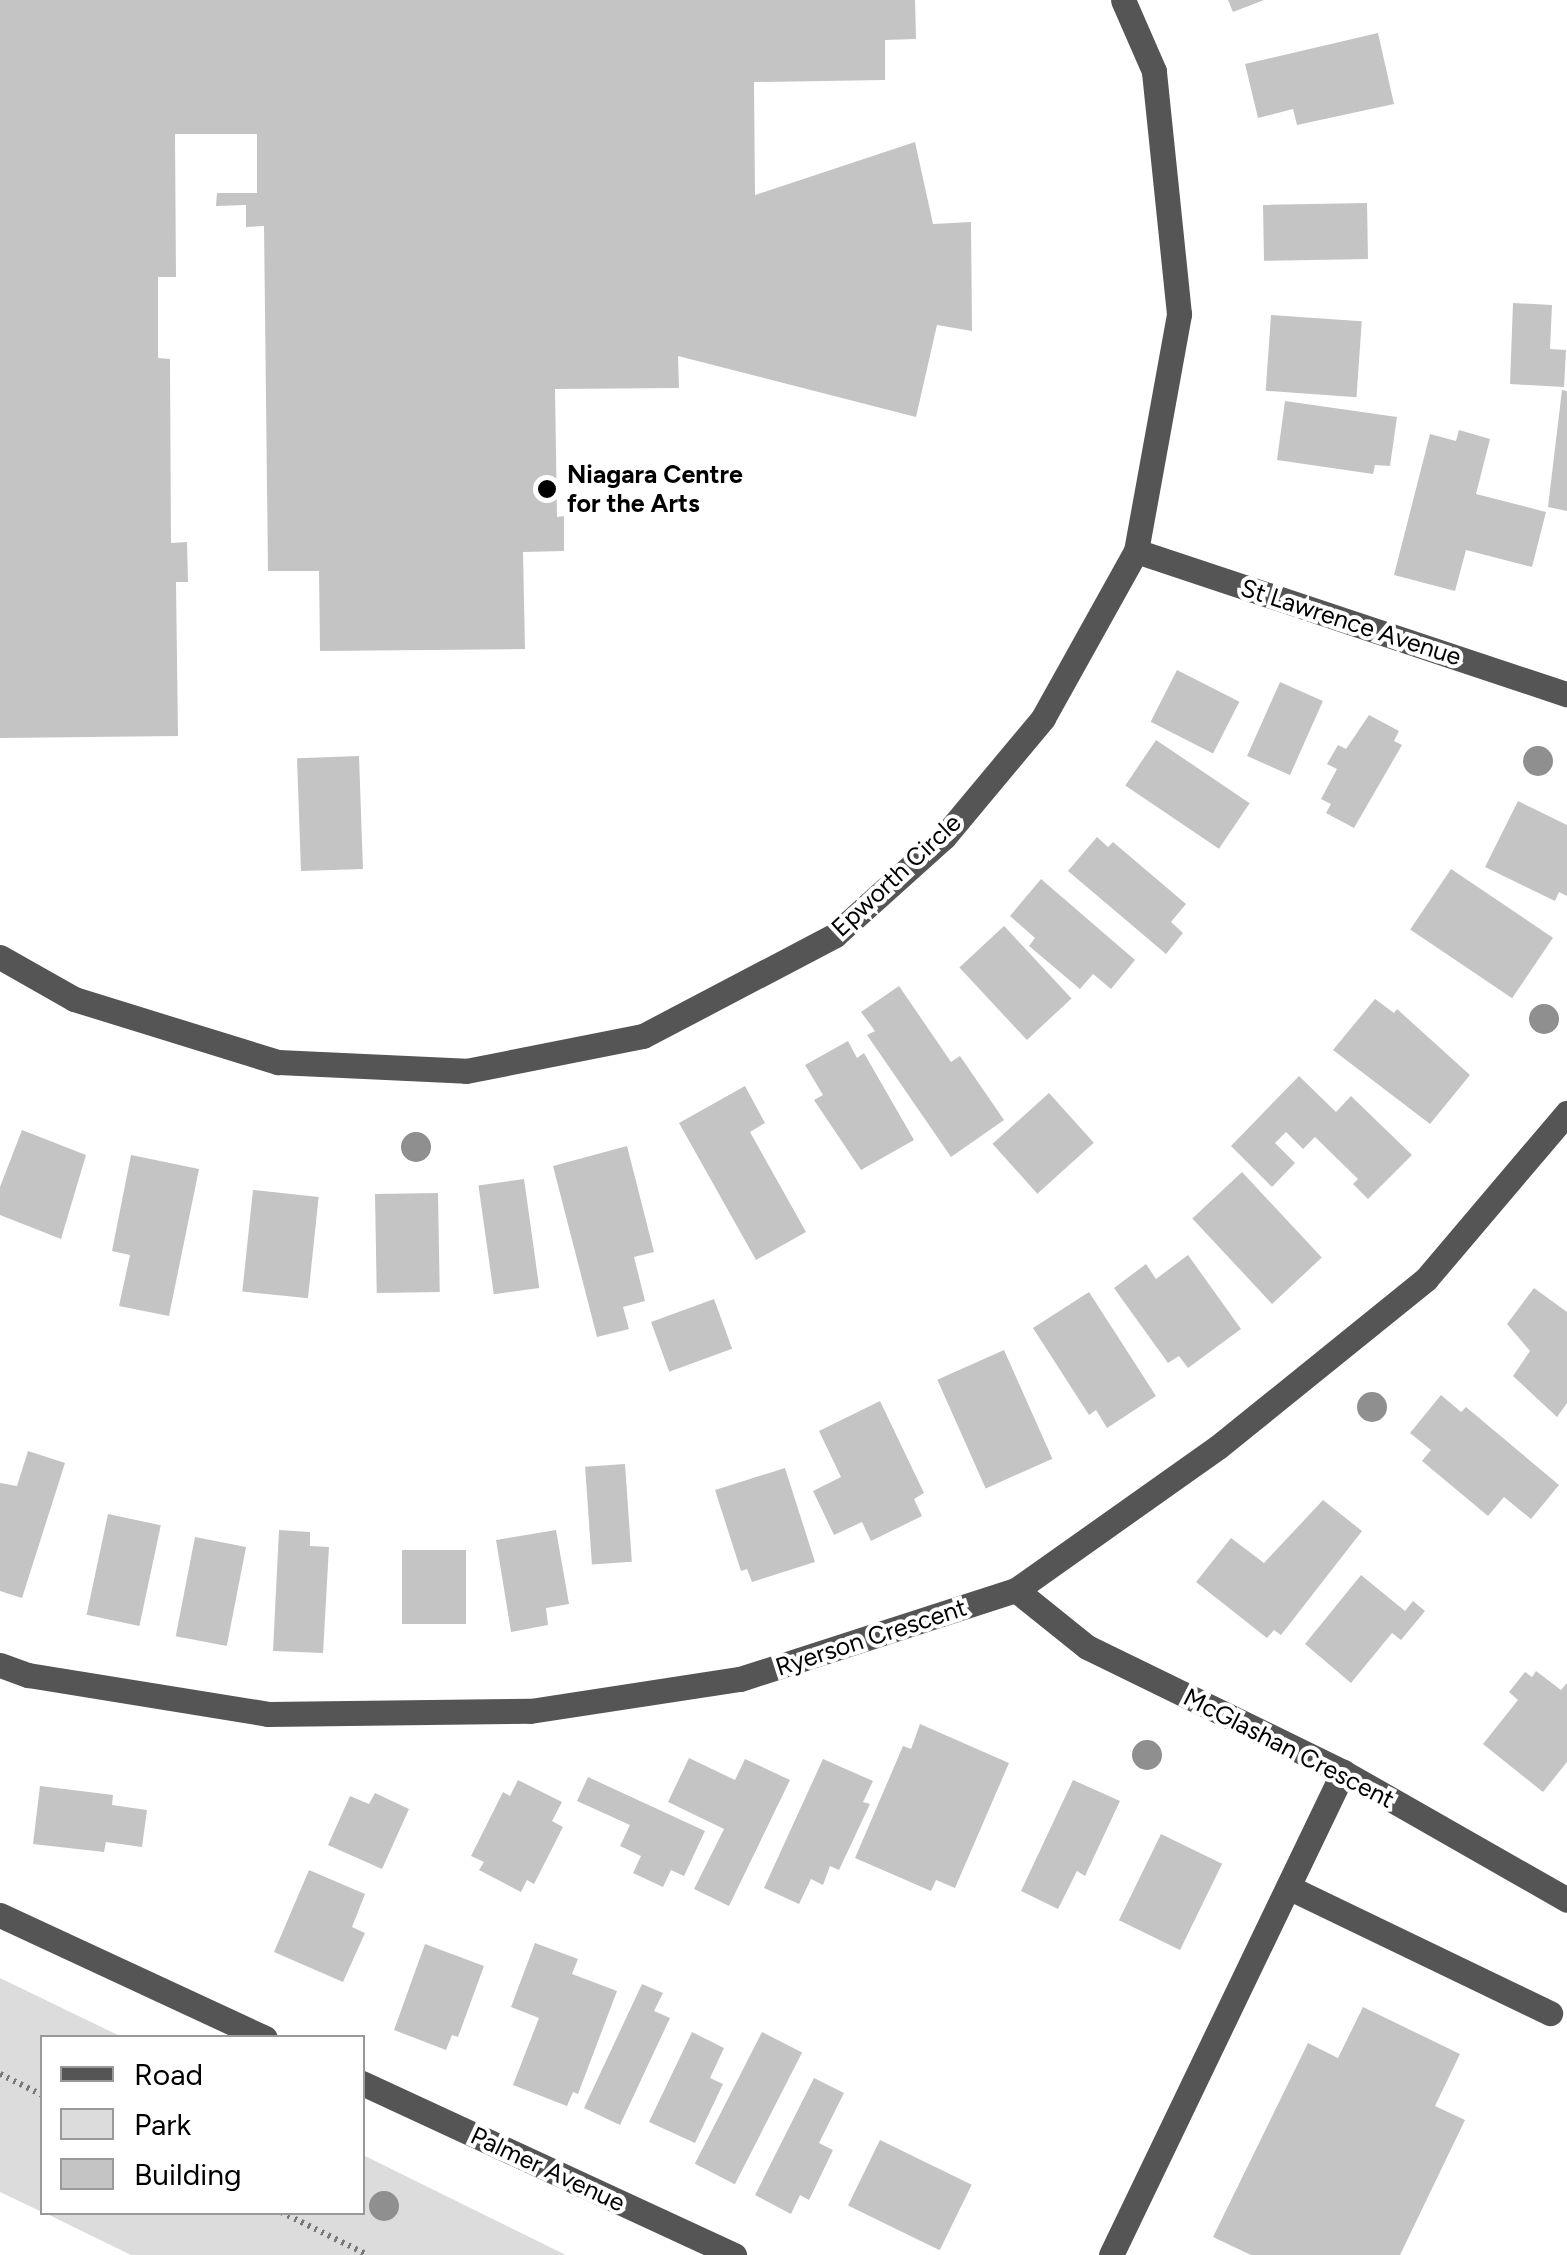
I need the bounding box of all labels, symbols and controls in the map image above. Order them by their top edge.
place label: Niagara Centre for the Arts [567,460,743,519]
marker: Niagara Centre for the Arts [536,478,558,500]
street label: St Lawrence Avenue [1237,572,1465,672]
street label: Epworth Circle [825,807,967,943]
street label: Ryerson Crescent [772,1592,970,1682]
street label: McGlashan Crescent [1178,1682,1400,1814]
legend [40,2035,365,2215]
text: Road [134,2056,203,2093]
text: Park [134,2106,191,2143]
street label: Palmer Avenue [466,2120,630,2218]
text: Building [134,2156,242,2193]

